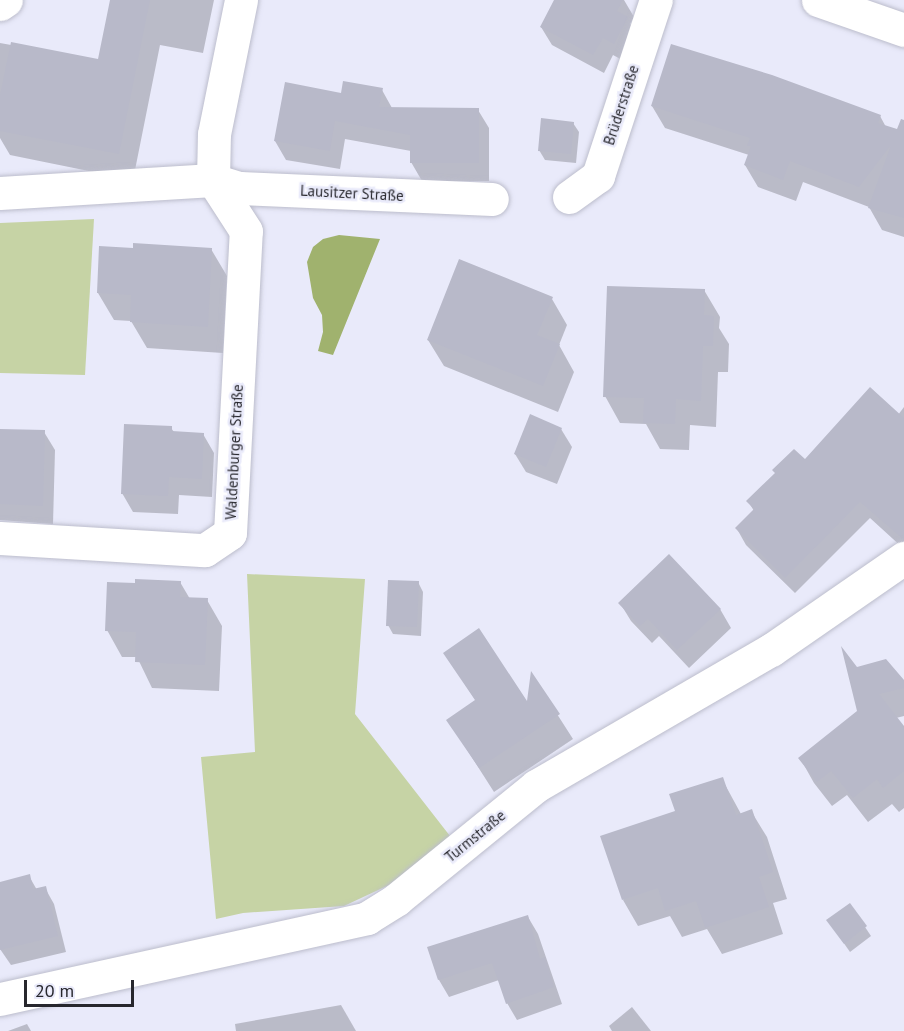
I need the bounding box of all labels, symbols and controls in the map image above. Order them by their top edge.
street label: Brüderstraße [600,63,642,147]
street label: Lausitzer Straße [300,181,404,205]
street label: Waldenburger Straße [221,384,247,520]
street label: Turmstraße [441,806,509,866]
scale bar [27,968,136,1006]
text: 20 m [35,979,74,1002]

